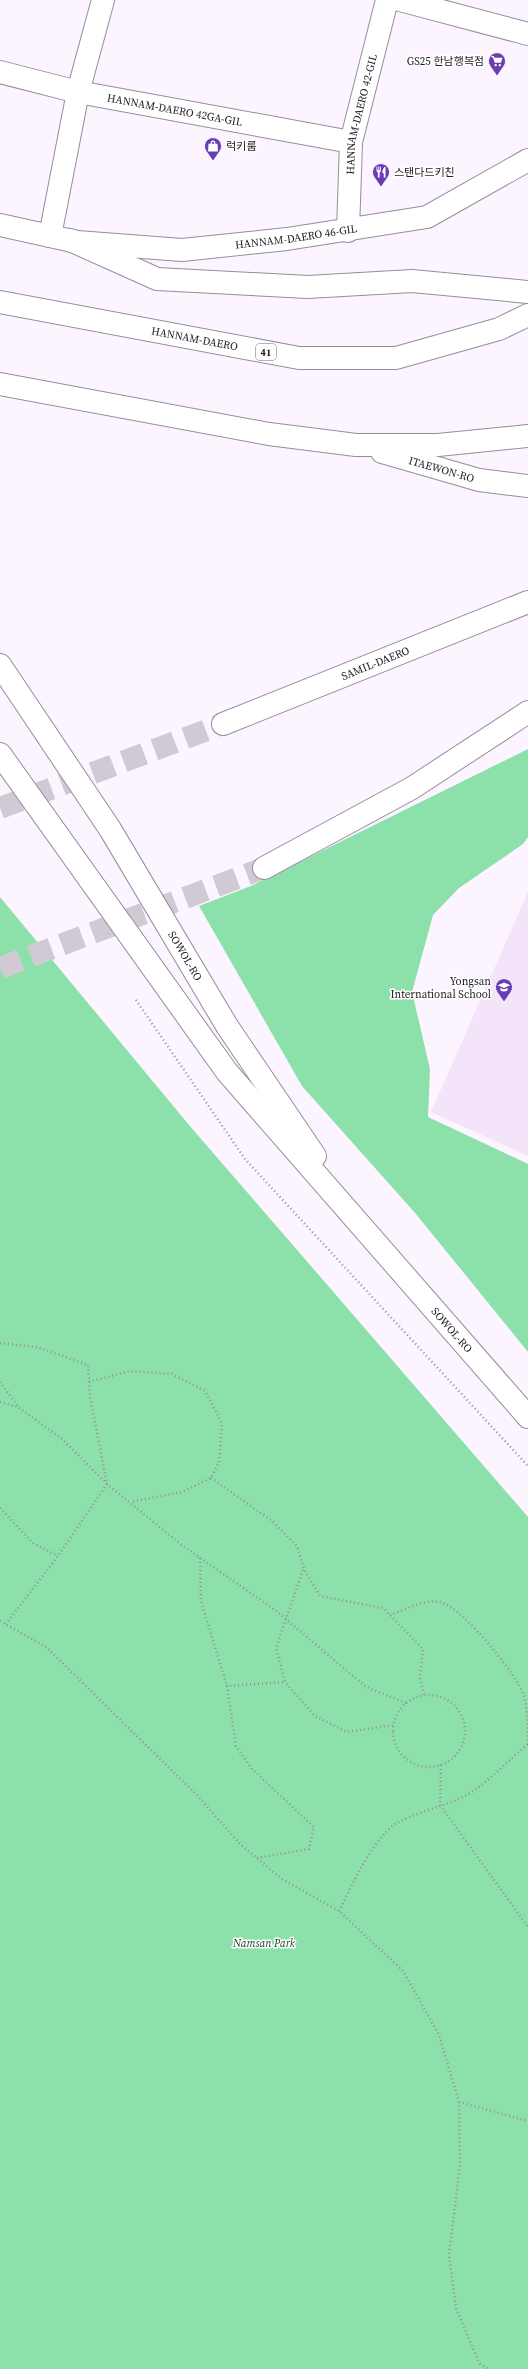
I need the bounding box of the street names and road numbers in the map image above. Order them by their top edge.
street label: HANNAM-DAERO 42-GIL [343,52,381,175]
street label: HANNAM-DAERO 42GA-GIL [106,90,244,130]
street label: HANNAM-DAERO 46-GIL [234,221,359,252]
street label: HANNAM-DAERO [150,323,239,354]
road number: 41 [256,344,276,360]
street label: ITAEWON-RO [407,453,476,486]
street label: SAMIL-DAERO [339,643,412,684]
street label: SOWOL-RO [164,928,206,984]
street label: SOWOL-RO [428,1304,476,1356]

